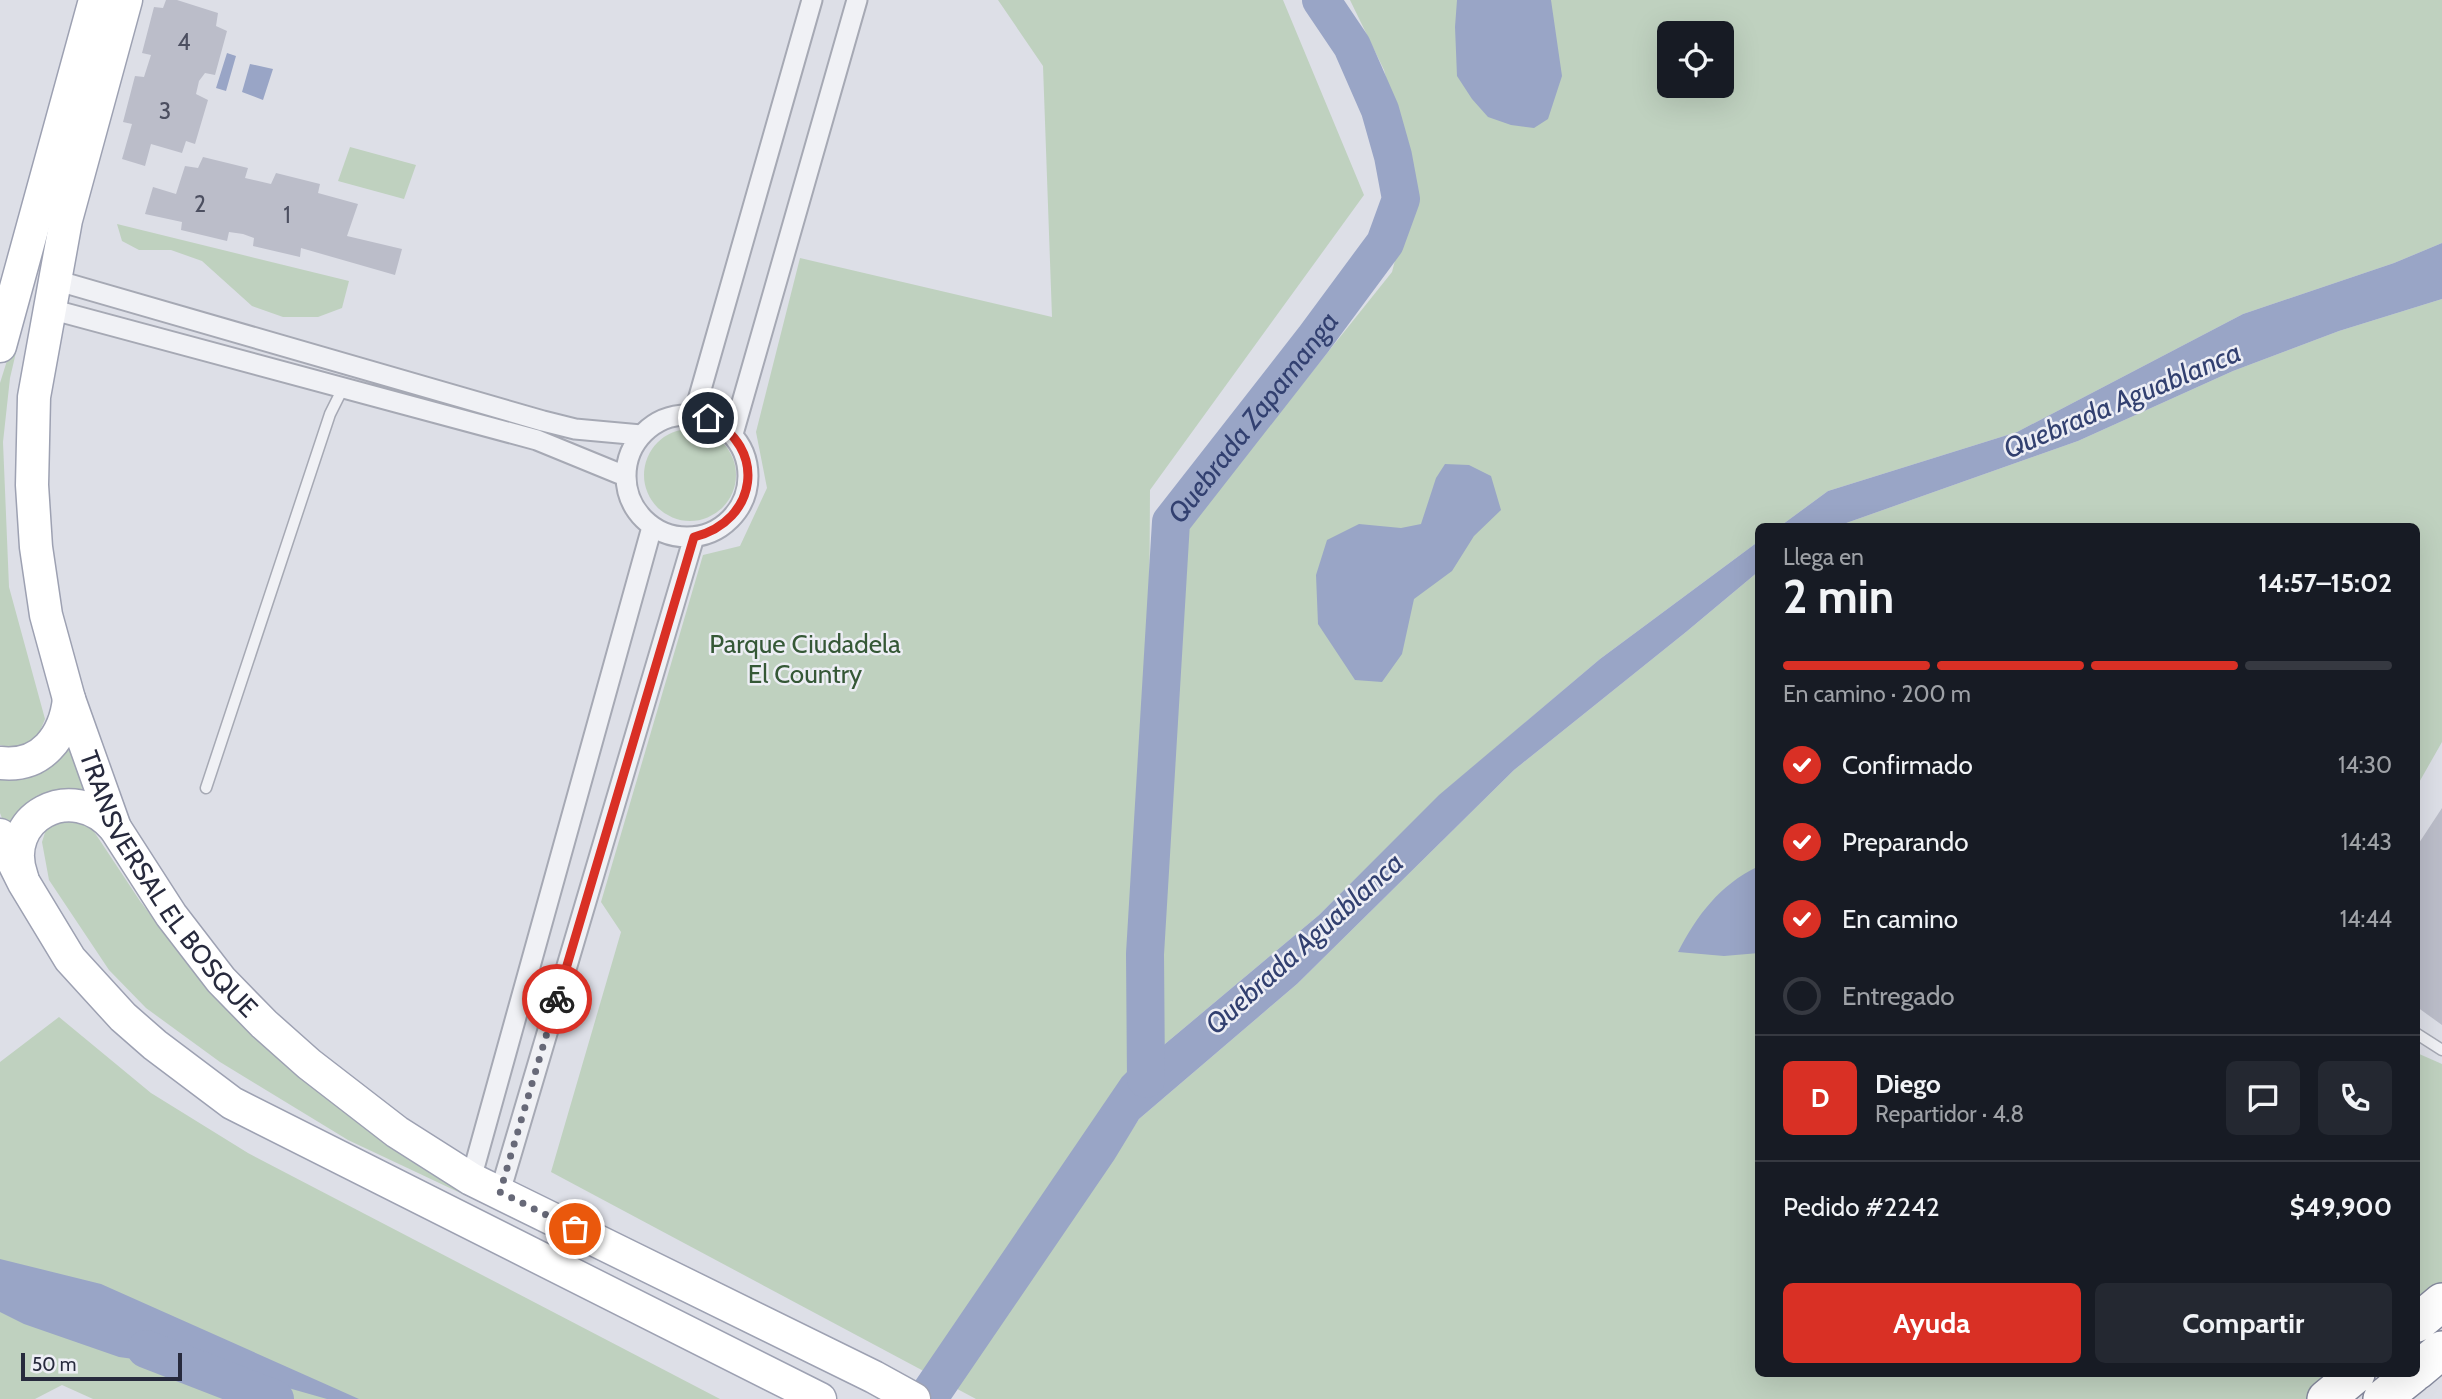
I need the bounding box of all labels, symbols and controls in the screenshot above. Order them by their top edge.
map controls [1657,21,1734,98]
button: locate [1657,21,1734,98]
house number: 4 [177,28,191,56]
house number: 3 [159,97,171,125]
house number: 2 [194,190,206,218]
house number: 1 [283,201,291,229]
water label: Quebrada Zapamanga [1160,305,1346,529]
water label: Quebrada Aguablanca [1998,335,2246,465]
pin [678,388,738,448]
icon: home [689,399,727,437]
text: Llega en [1783,543,1864,571]
text: 14:57–15:02 [2258,567,2392,599]
text: 2 min [1783,569,1894,625]
park label: Parque Ciudadela El Country [709,628,901,690]
text: En camino · 200 m [1783,680,1971,708]
street label: TRANSVERSAL EL BOSQUE [73,746,265,1024]
icon: check [1783,746,1821,784]
text: Confirmado [1842,749,1973,781]
text: 14:30 [2338,751,2392,779]
icon: check [1783,823,1821,861]
text: Preparando [1842,826,1969,858]
text: 14:43 [2341,828,2392,856]
water label: Quebrada Aguablanca [1198,845,1410,1041]
icon: check [1783,900,1821,938]
text: En camino [1842,903,1958,935]
text: 14:44 [2340,905,2392,933]
courier [522,964,592,1034]
icon: bike [538,980,576,1018]
text: Entregado [1842,980,1955,1012]
button: chat [2226,1061,2300,1135]
button: phone [2318,1061,2392,1135]
text: Diego [1875,1068,1941,1100]
text: D [1811,1082,1829,1114]
text: Repartidor · 4.8 [1875,1100,2024,1128]
text: Pedido #2242 [1783,1191,1940,1223]
text: $49,900 [2290,1191,2392,1223]
pin [545,1199,605,1259]
icon: bag [556,1210,594,1248]
button: Ayuda [1783,1283,2081,1363]
button: Compartir [2095,1283,2392,1363]
scale bar [21,1350,182,1382]
text: 50 m [32,1353,76,1376]

